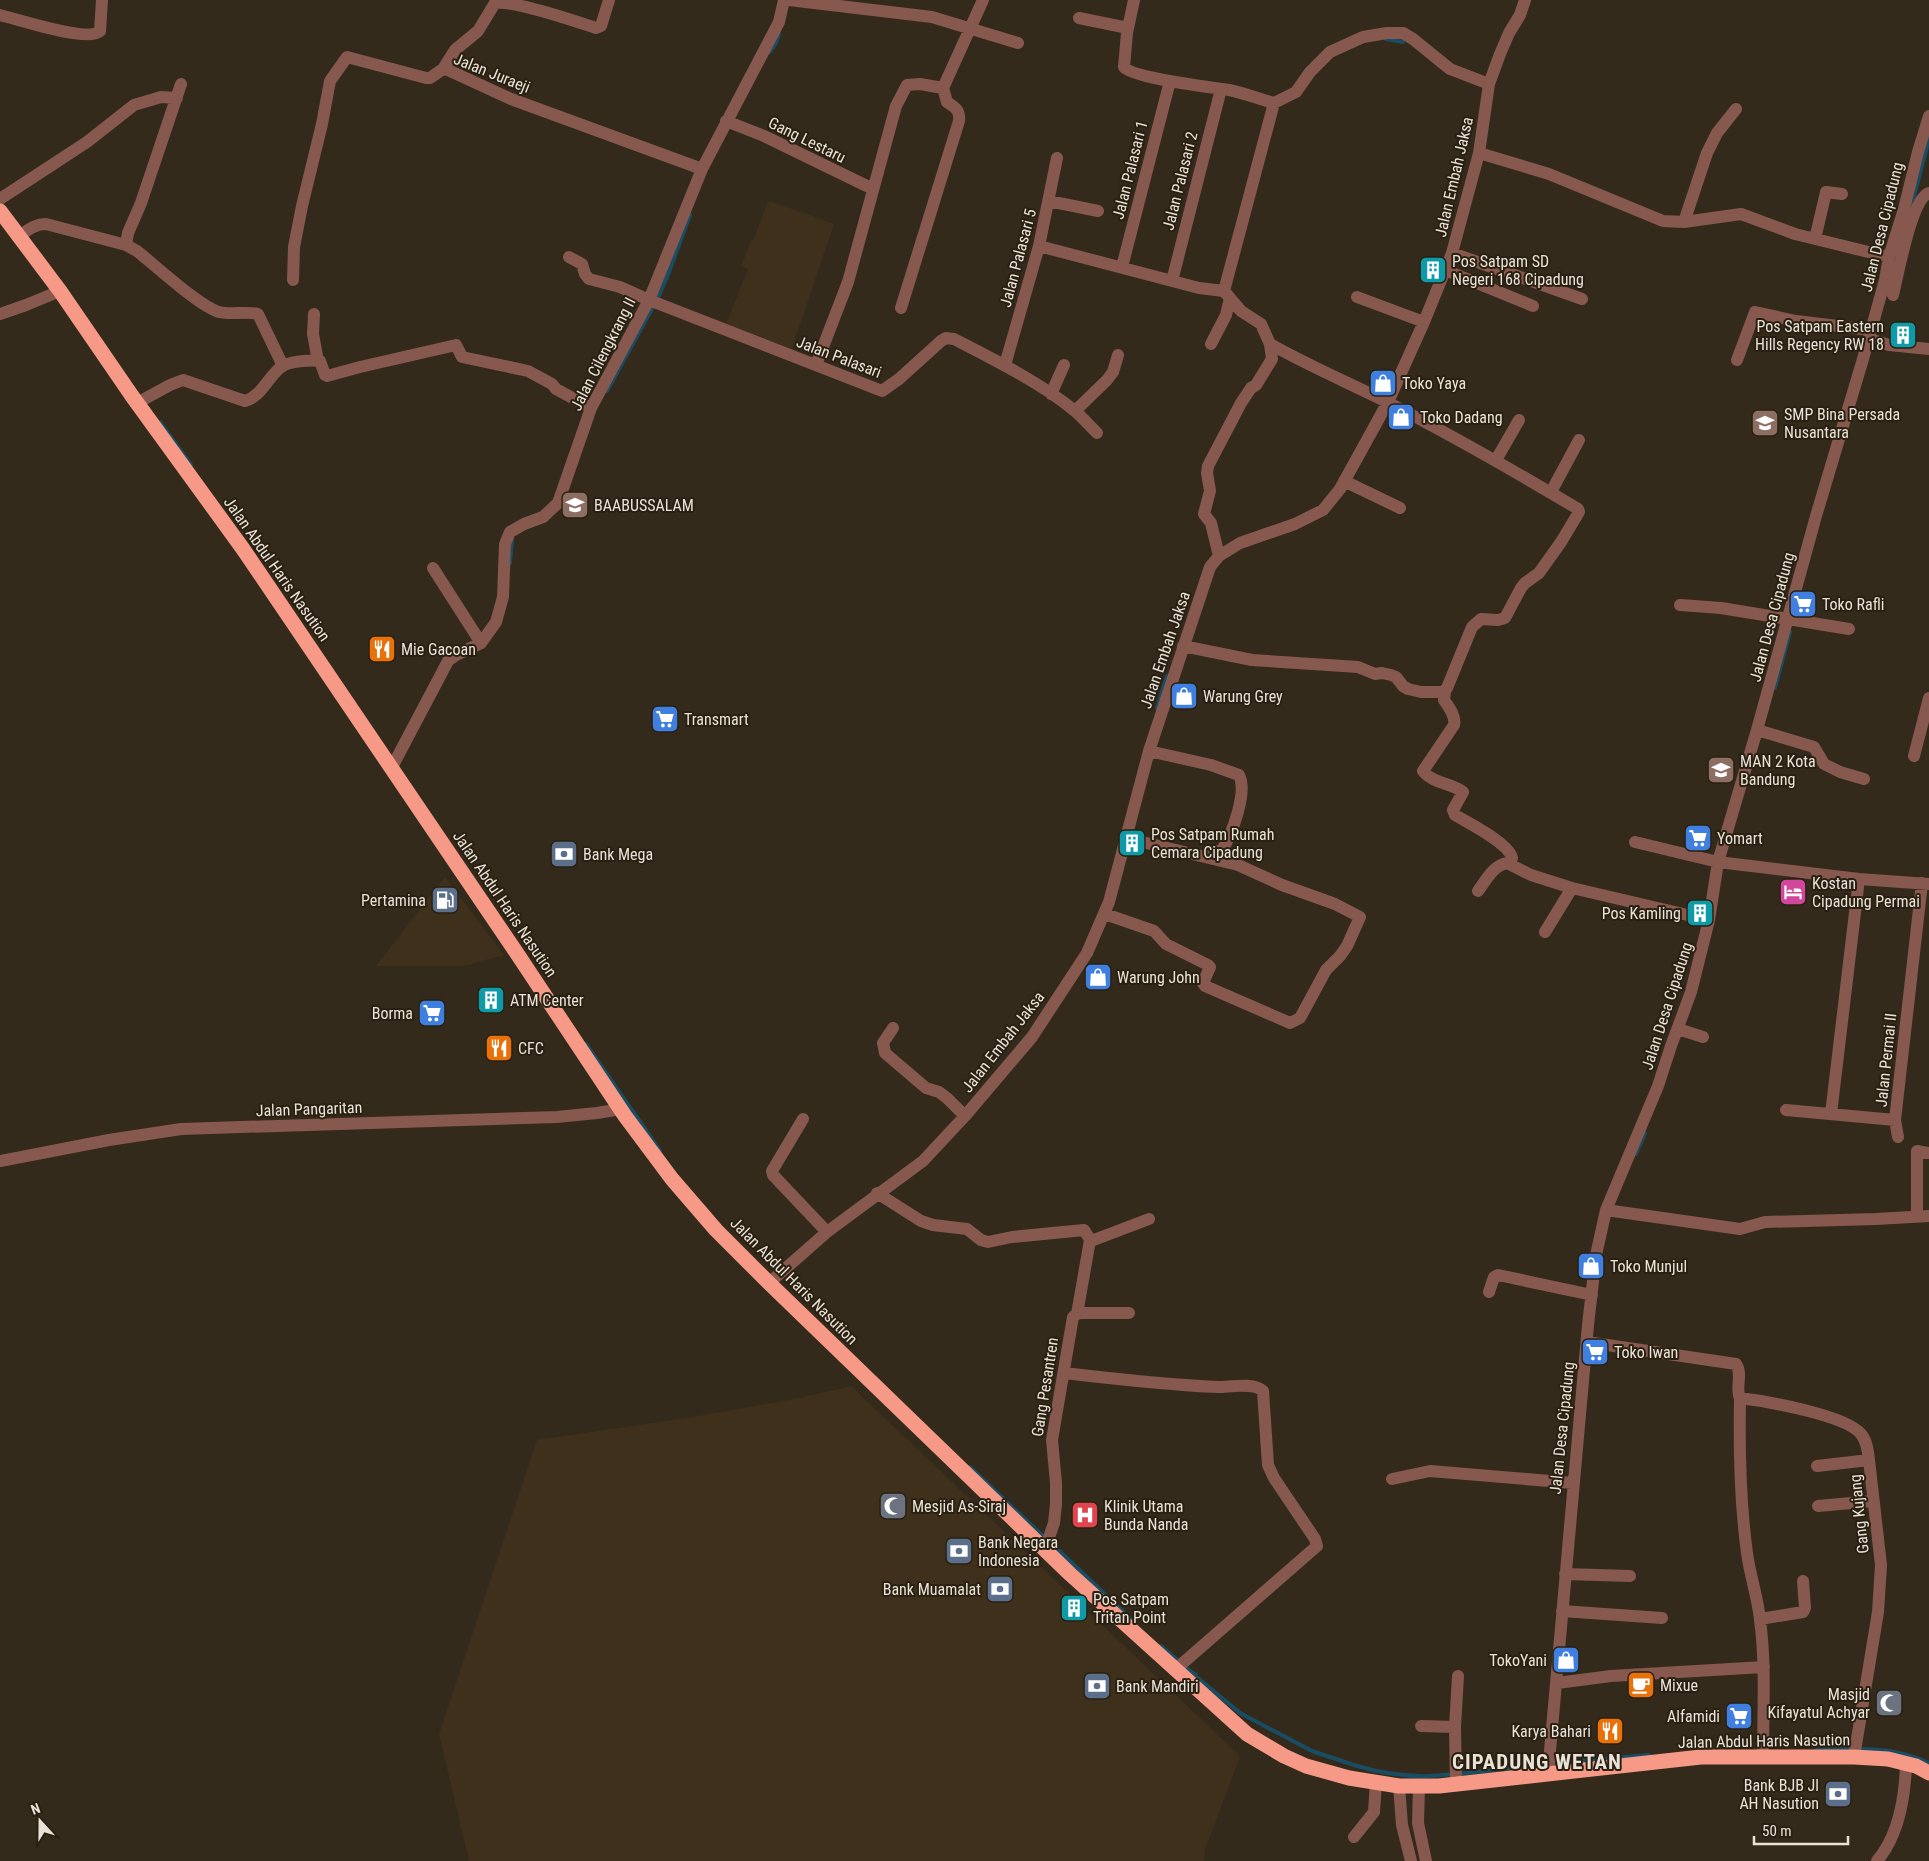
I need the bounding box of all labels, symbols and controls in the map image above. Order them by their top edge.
street label: Jalan Juraeji [451,49,533,97]
street label: Gang Lestaru [765,113,849,167]
street label: Jalan Embah Jaksa [1431,115,1477,239]
street label: Jalan Palasari 1 [1109,119,1151,221]
street label: Jalan Palasari 2 [1159,130,1201,232]
street label: Jalan Desa Cipadung [1857,160,1907,294]
street label: Jalan Palasari 5 [996,207,1040,309]
place label: Pos Satpam SD Negeri 168 Cipadung [1452,252,1584,289]
building icon: Pos Satpam SD Negeri 168 Cipadung [1418,255,1448,285]
street label: Jalan Cilengkrang II [566,294,640,414]
place label: Pos Satpam Eastern Hills Regency RW 18 [1755,317,1884,354]
building icon: Pos Satpam Eastern Hills Regency RW 18 [1888,320,1918,350]
street label: Jalan Palasari [794,332,884,382]
shop icon: Toko Yaya [1368,368,1398,398]
place label: Toko Yaya [1402,374,1466,393]
shop icon: Toko Dadang [1386,402,1416,432]
place label: SMP Bina Persada Nusantara [1784,405,1900,442]
place label: Toko Dadang [1420,408,1503,427]
school or university icon: SMP Bina Persada Nusantara [1750,408,1780,438]
school or university icon: BAABUSSALAM [560,490,590,520]
street label: Jalan Abdul Haris Nasution [220,493,334,645]
place label: BAABUSSALAM [594,496,694,515]
street label: Jalan Desa Cipadung [1746,550,1798,684]
street label: Jalan Embah Jaksa [1136,589,1194,711]
supermarket icon: Toko Rafli [1788,589,1818,619]
place label: Toko Rafli [1822,595,1884,614]
restaurant icon: Mie Gacoan [367,634,397,664]
place label: Mie Gacoan [401,640,476,659]
shop icon: Warung Grey [1169,681,1199,711]
place label: Warung Grey [1203,687,1283,706]
supermarket icon: Transmart [650,704,680,734]
place label: Transmart [684,710,749,729]
place label: MAN 2 Kota Bandung [1740,752,1816,789]
school or university icon: MAN 2 Kota Bandung [1706,755,1736,785]
supermarket icon: Yomart [1683,823,1713,853]
place label: Pos Satpam Rumah Cemara Cipadung [1151,825,1274,862]
street label: Jalan Abdul Haris Nasution [449,827,561,981]
building icon: Pos Satpam Rumah Cemara Cipadung [1117,828,1147,858]
place label: Yomart [1717,829,1763,848]
bank icon: Bank Mega [549,839,579,869]
place label: Bank Mega [583,845,653,864]
place label: Kostan Cipadung Permai [1812,874,1920,911]
hotel icon: Kostan Cipadung Permai [1778,877,1808,907]
fuel station icon: Pertamina [430,885,460,915]
place label: Pertamina [361,891,426,910]
building icon: Pos Kamling [1685,898,1715,928]
place label: Pos Kamling [1602,904,1681,923]
street label: Jalan Desa Cipadung [1637,940,1697,1072]
shop icon: Warung John [1083,962,1113,992]
place label: Warung John [1117,968,1200,987]
building icon: ATM Center [476,985,506,1015]
street label: Jalan Embah Jaksa [958,988,1048,1096]
place label: ATM Center [510,991,584,1010]
supermarket icon: Borma [417,998,447,1028]
place label: Borma [372,1004,413,1023]
street label: Jalan Permai II [1872,1012,1900,1108]
restaurant icon: CFC [484,1033,514,1063]
place label: CFC [518,1039,544,1058]
street label: Jalan Pangaritan [255,1098,363,1120]
street label: Jalan Abdul Haris Nasution [726,1213,862,1349]
shop icon: Toko Munjul [1576,1251,1606,1281]
place label: Toko Munjul [1610,1257,1687,1276]
street label: Gang Pesantren [1028,1336,1062,1438]
supermarket icon: Toko Iwan [1580,1337,1610,1367]
place label: Toko Iwan [1614,1343,1678,1362]
street label: Jalan Desa Cipadung [1546,1361,1578,1495]
street label: Gang Kujang [1845,1473,1873,1555]
mosque icon: Mesjid As-Siraj [878,1491,908,1521]
place label: Mesjid As-Siraj [912,1497,1006,1516]
place label: Klinik Utama Bunda Nanda [1104,1497,1188,1534]
hospital icon: Klinik Utama Bunda Nanda [1070,1500,1100,1530]
place label: Bank Negara Indonesia [978,1533,1058,1570]
bank icon: Bank Negara Indonesia [944,1536,974,1566]
bank icon: Bank Muamalat [985,1574,1015,1604]
place label: Bank Muamalat [883,1580,981,1599]
place label: Pos Satpam Tritan Point [1093,1590,1169,1627]
building icon: Pos Satpam Tritan Point [1059,1593,1089,1623]
shop icon: TokoYani [1551,1645,1581,1675]
place label: TokoYani [1489,1651,1547,1670]
cafe icon: Mixue [1626,1670,1656,1700]
bank icon: Bank Mandiri [1082,1671,1112,1701]
place label: Mixue [1660,1676,1698,1695]
place label: Bank Mandiri [1116,1677,1199,1696]
place label: Masjid Kifayatul Achyar [1768,1685,1870,1722]
mosque icon: Masjid Kifayatul Achyar [1874,1688,1904,1718]
supermarket icon: Alfamidi [1724,1701,1754,1731]
place label: Alfamidi [1667,1707,1720,1726]
restaurant icon: Karya Bahari [1595,1716,1625,1746]
place label: Karya Bahari [1511,1722,1591,1741]
street label: Jalan Abdul Haris Nasution [1678,1730,1850,1752]
district label: CIPADUNG WETAN [1452,1750,1622,1774]
place label: Bank BJB Jl AH Nasution [1739,1776,1819,1813]
bank icon: Bank BJB Jl AH Nasution [1823,1779,1853,1809]
north arrow [15,1796,65,1846]
text: N [28,1800,42,1818]
scale bar [1754,1814,1848,1846]
text: 50 m [1762,1822,1792,1840]

